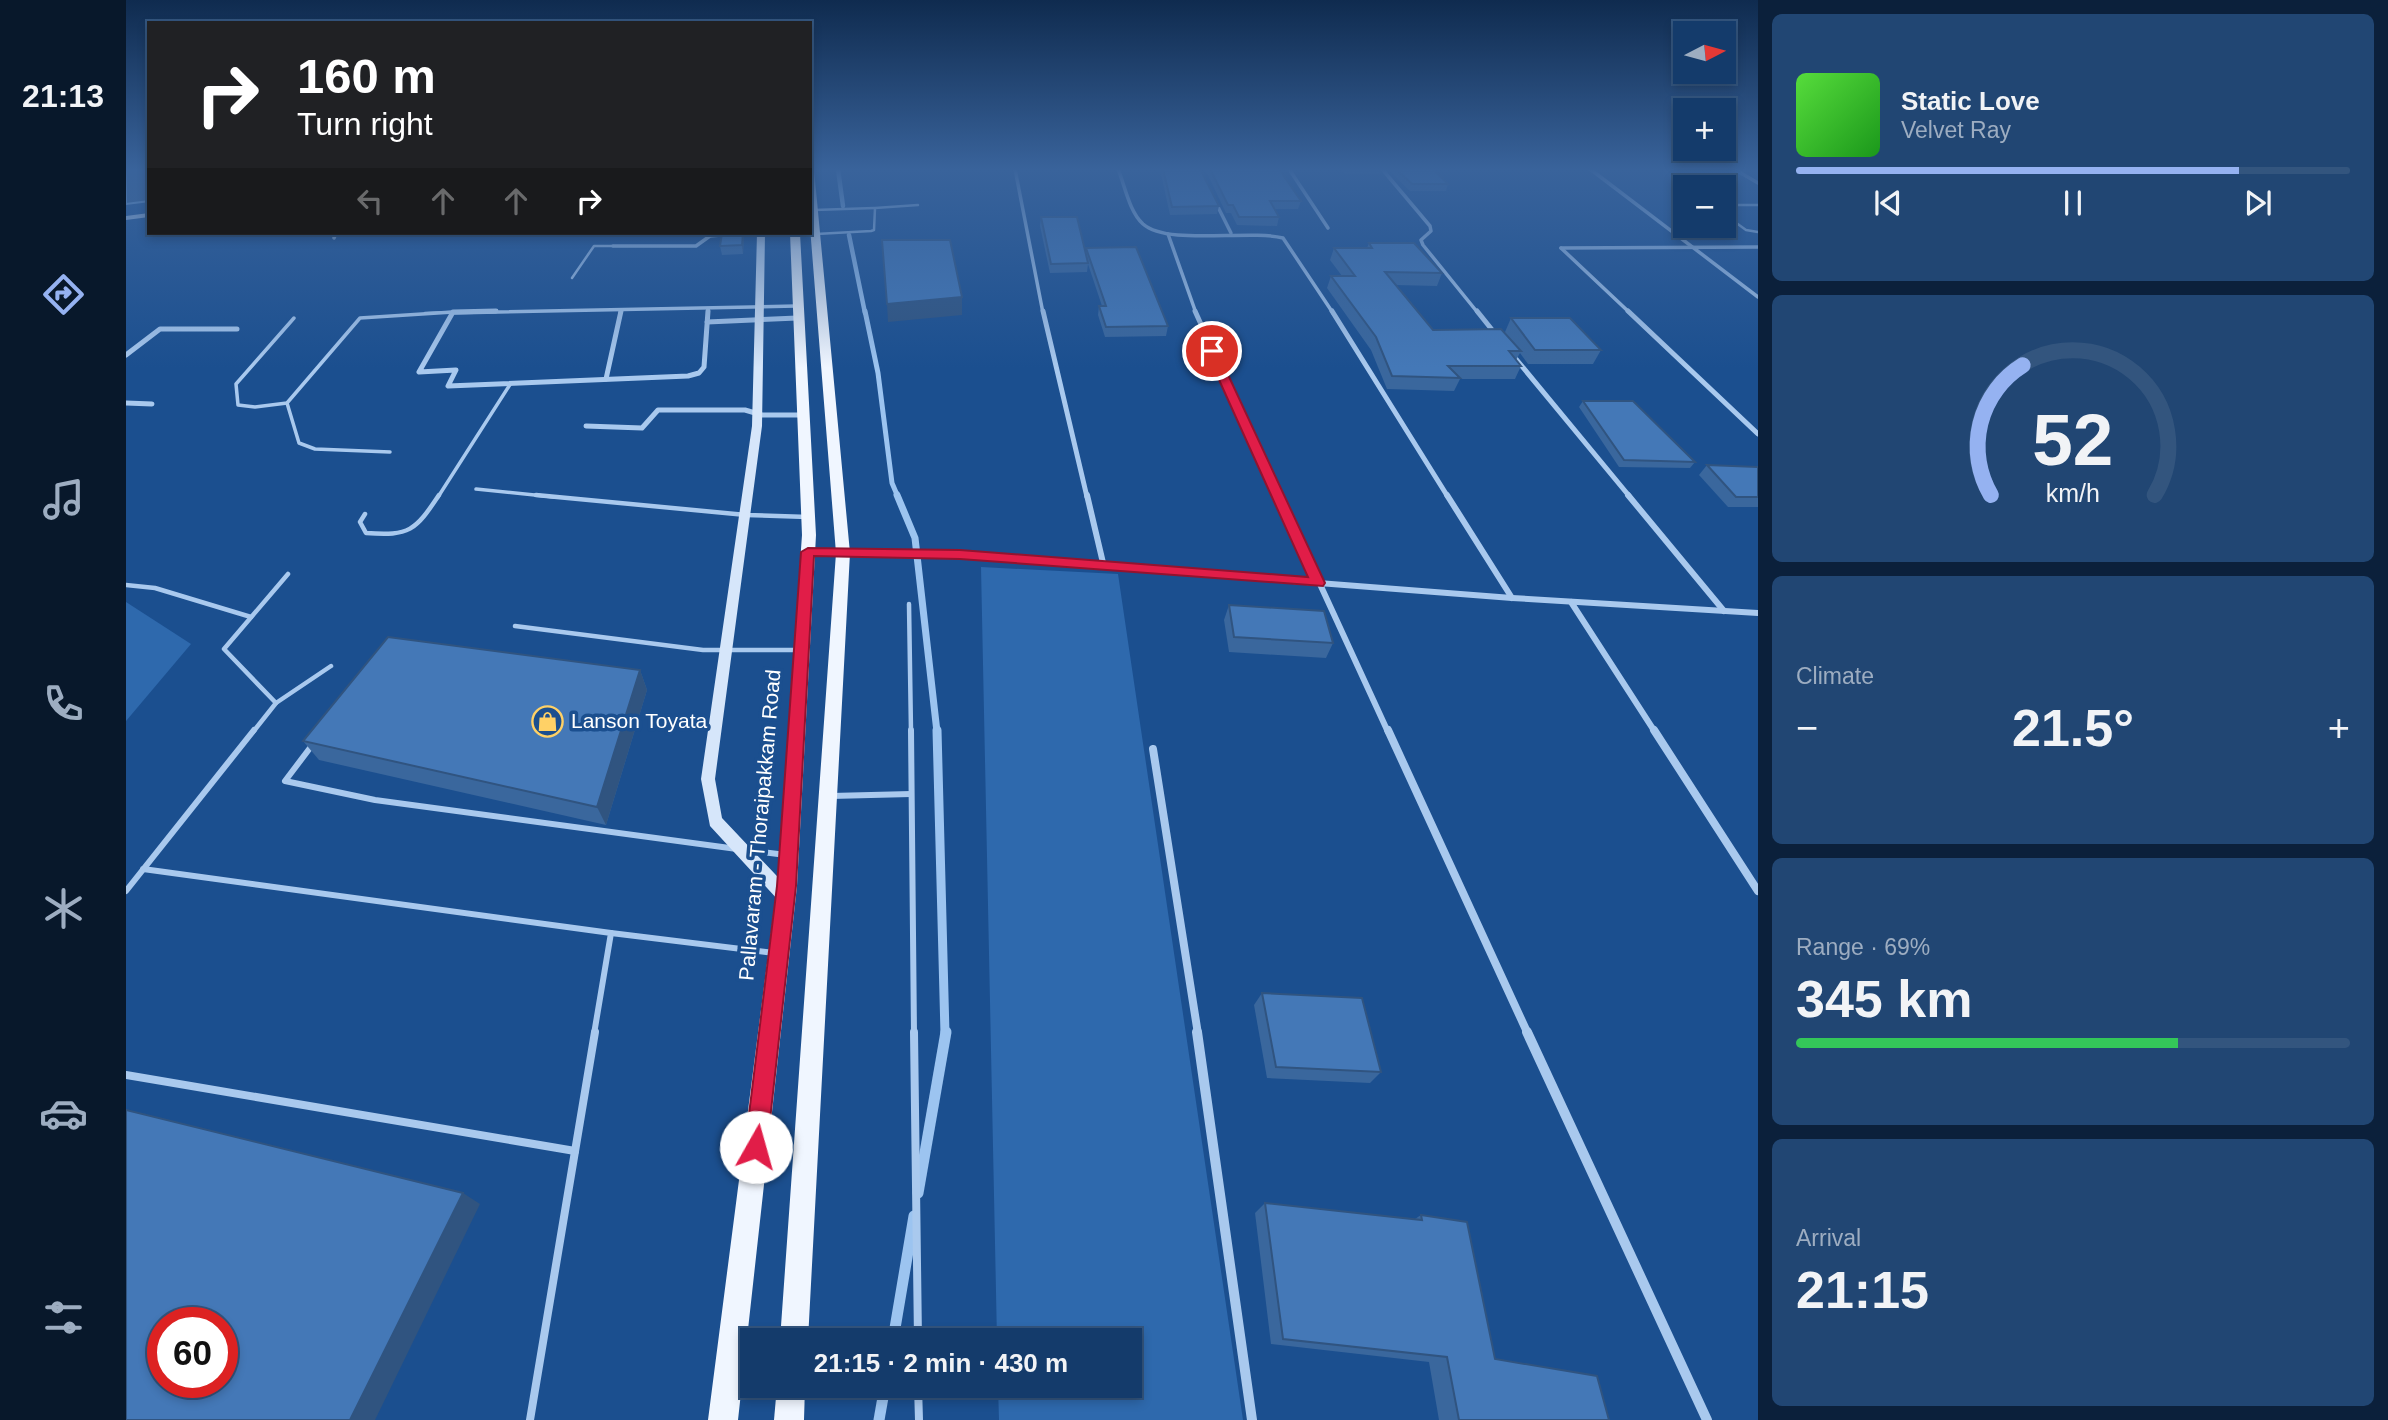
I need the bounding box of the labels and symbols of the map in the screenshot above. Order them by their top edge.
north arrow [1673,21,1736,84]
pin [1182,321,1242,381]
street label: Pallavaram - Thoraipakkam Road [734,668,785,982]
shop icon: Lanson Toyata [531,704,565,738]
place label: Lanson Toyata [571,709,708,732]
position arrow [719,1110,793,1184]
speed limit sign: 60 [147,1307,238,1398]

